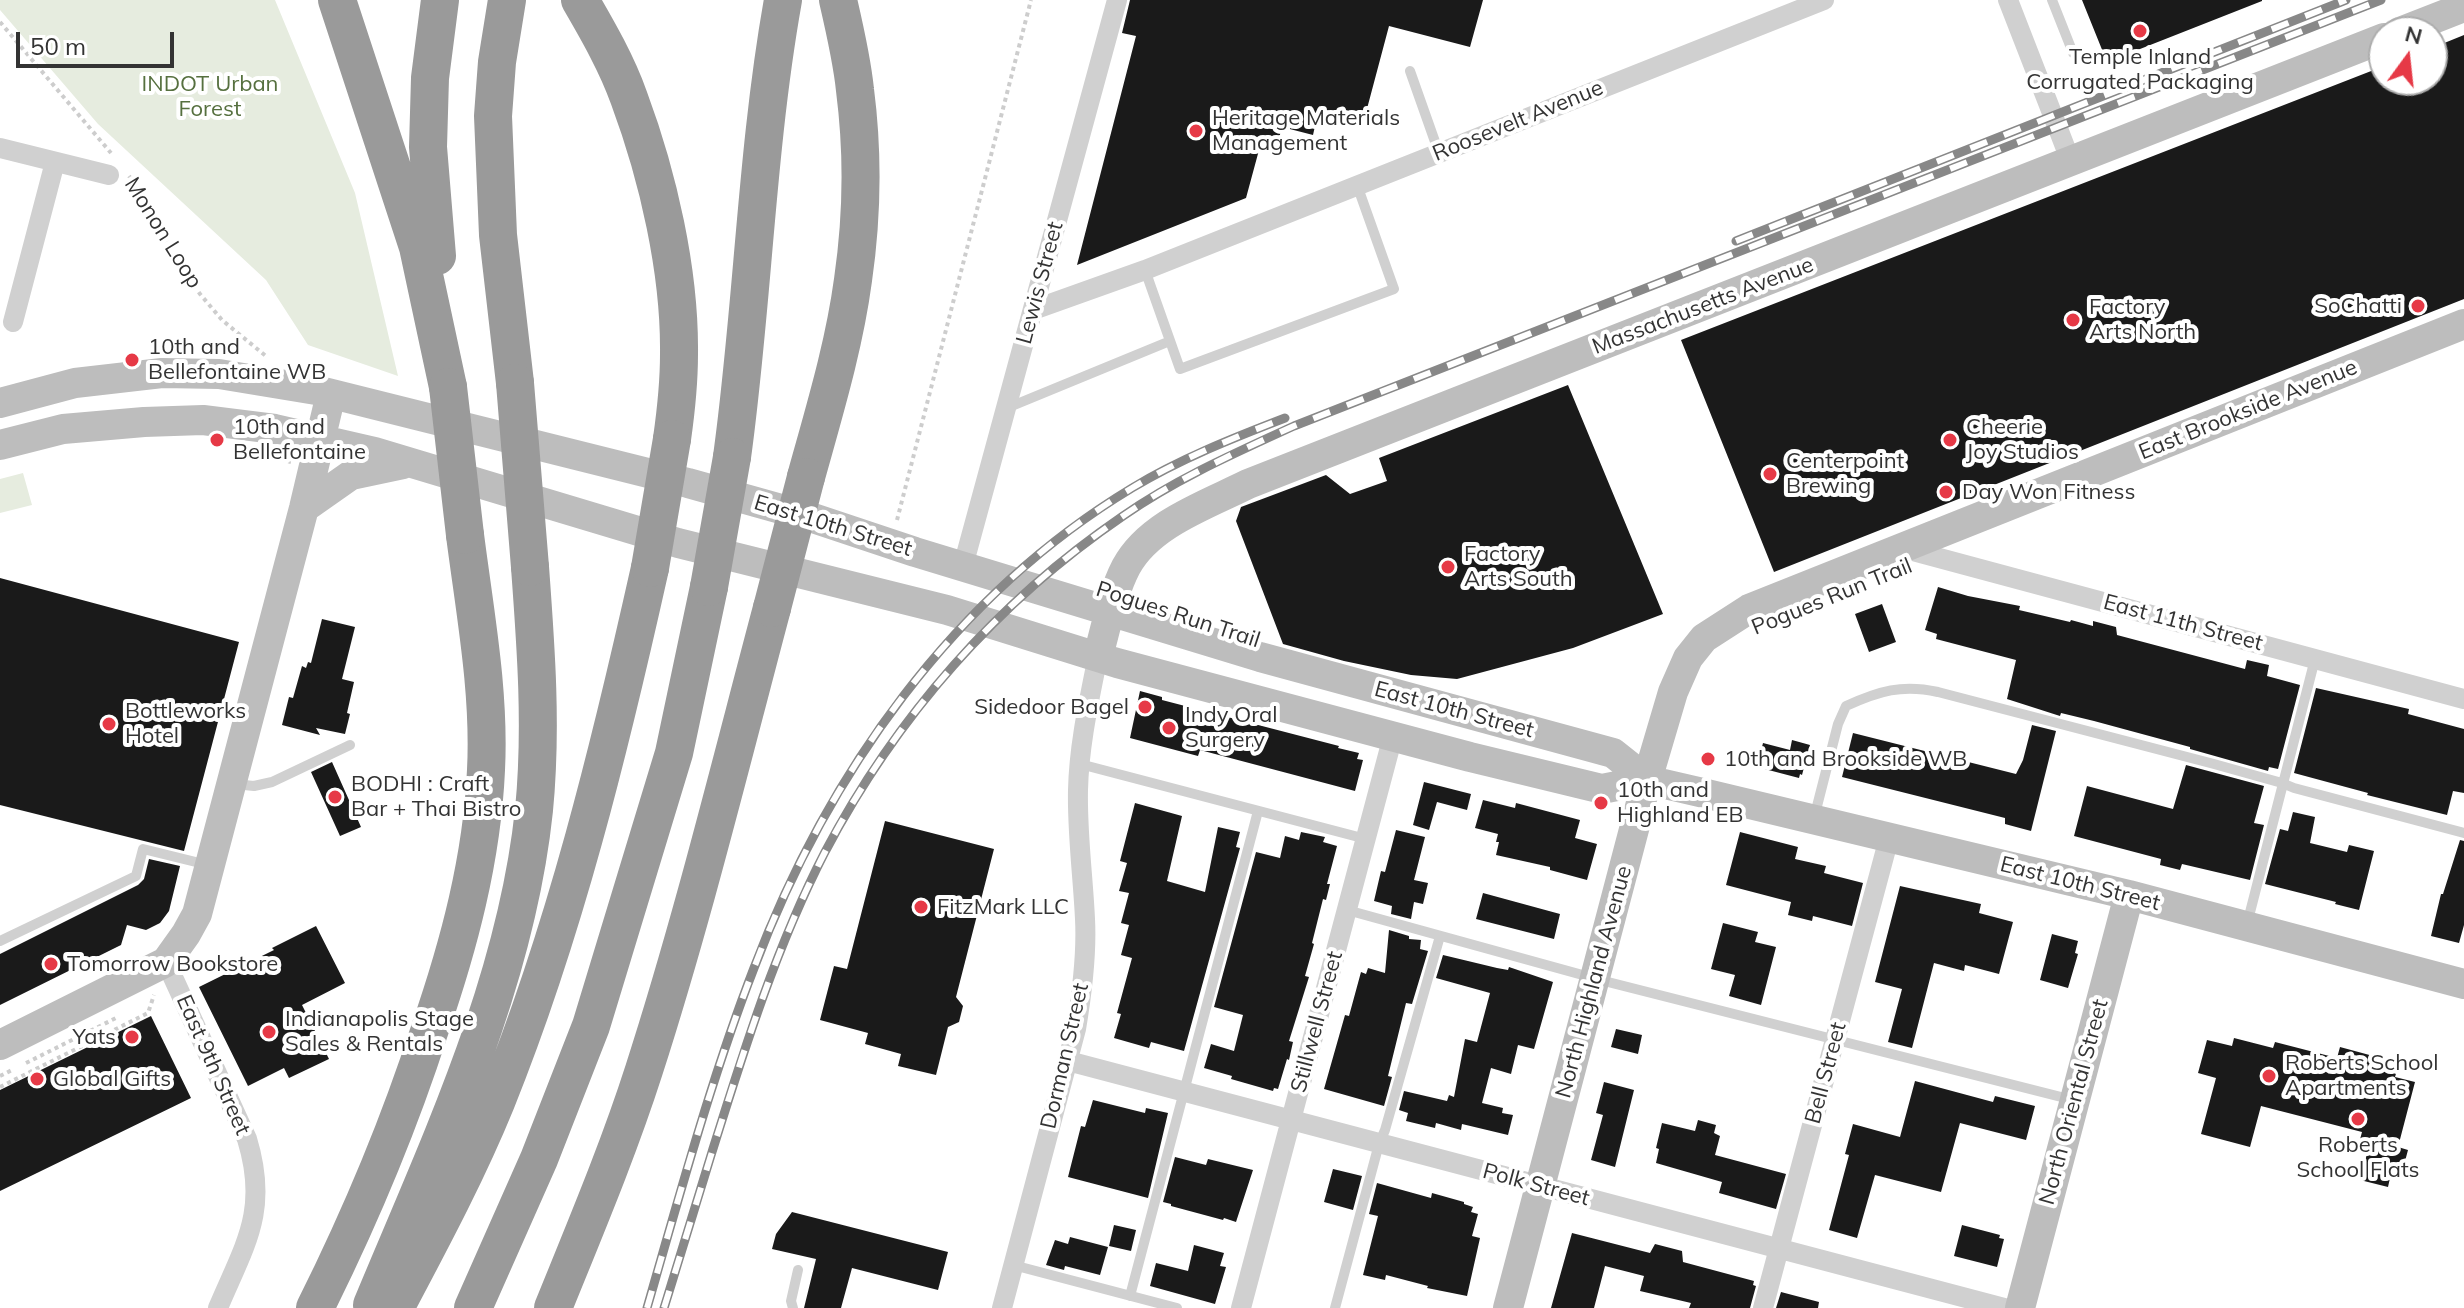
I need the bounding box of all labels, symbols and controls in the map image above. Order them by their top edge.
scale bar [20,16,178,66]
north arrow [2368,16,2448,96]
text: N [2402,19,2425,50]
marker: Temple Inland Corrugated Packaging [2131,22,2149,40]
text: 50 m [30,31,86,61]
place label: Temple Inland Corrugated Packaging [2026,44,2254,96]
park label: INDOT Urban Forest [142,71,278,122]
street label: Roosevelt Avenue [1429,75,1607,167]
place label: Heritage Materials Management [1212,105,1400,156]
marker: Heritage Materials Management [1187,122,1205,140]
street label: Monon Loop [118,173,208,293]
street label: Lewis Street [1011,219,1069,347]
street label: Massachusetts Avenue [1589,252,1817,360]
place label: SoChatti [2314,293,2402,319]
place label: Factory Arts North [2089,294,2196,346]
marker: SoChatti [2409,297,2427,315]
marker: Factory Arts North [2064,311,2082,329]
place label: 10th and Bellefontaine WB [148,334,326,386]
marker: 10th and Bellefontaine WB [123,351,141,369]
street label: East Brookside Avenue [2135,354,2361,466]
place label: 10th and Bellefontaine [233,414,366,466]
place label: Cheerie Joy Studios [1966,414,2079,466]
marker: 10th and Bellefontaine [208,431,226,449]
marker: Cheerie Joy Studios [1941,431,1959,449]
place label: Centerpoint Brewing [1786,448,1904,500]
marker: Centerpoint Brewing [1761,465,1779,483]
place label: Day Won Fitness [1962,479,2135,505]
marker: Day Won Fitness [1937,483,1955,501]
street label: East 10th Street [751,489,915,563]
place label: Factory Arts South [1464,541,1573,592]
street label: Pogues Run Trail [1748,553,1916,641]
marker: Factory Arts South [1439,558,1457,576]
street label: Pogues Run Trail [1093,576,1263,654]
street label: East 11th Street [2100,589,2266,657]
street label: East 10th Street [1371,676,1537,744]
place label: Sidedoor Bagel [974,694,1129,720]
place label: Bottleworks Hotel [125,698,246,750]
marker: Sidedoor Bagel [1136,698,1154,716]
place label: Indy Oral Surgery [1185,702,1278,754]
marker: Bottleworks Hotel [100,715,118,733]
marker: Indy Oral Surgery [1160,719,1178,737]
place label: 10th and Brookside WB [1724,746,1967,772]
marker: 10th and Brookside WB [1699,750,1717,768]
place label: BODHI : Craft Bar + Thai Bistro [351,771,521,822]
place label: 10th and Highland EB [1617,777,1743,828]
marker: BODHI : Craft Bar + Thai Bistro [326,788,344,806]
marker: 10th and Highland EB [1592,794,1610,812]
street label: East 10th Street [1997,851,2163,917]
street label: North Highland Avenue [1550,863,1638,1101]
place label: FitzMark LLC [937,894,1069,920]
marker: FitzMark LLC [912,898,930,916]
street label: Stillwell Street [1285,949,1349,1095]
place label: Tomorrow Bookstore [67,951,278,977]
marker: Tomorrow Bookstore [42,955,60,973]
street label: Dorman Street [1035,980,1095,1132]
street label: East 9th Street [170,991,256,1139]
street label: North Oriental Street [2034,996,2114,1208]
place label: Indianapolis Stage Sales & Rentals [285,1006,474,1058]
street label: Bell Street [1800,1019,1852,1127]
marker: Indianapolis Stage Sales & Rentals [260,1023,278,1041]
place label: Yats [73,1024,116,1050]
marker: Yats [123,1028,141,1046]
place label: Roberts School Apartments [2285,1050,2438,1102]
place label: Global Gifts [53,1066,171,1092]
marker: Roberts School Apartments [2260,1067,2278,1085]
marker: Global Gifts [28,1070,46,1088]
marker: Roberts School Flats [2349,1110,2367,1128]
place label: Roberts School Flats [2296,1132,2420,1184]
street label: Polk Street [1480,1158,1592,1212]

